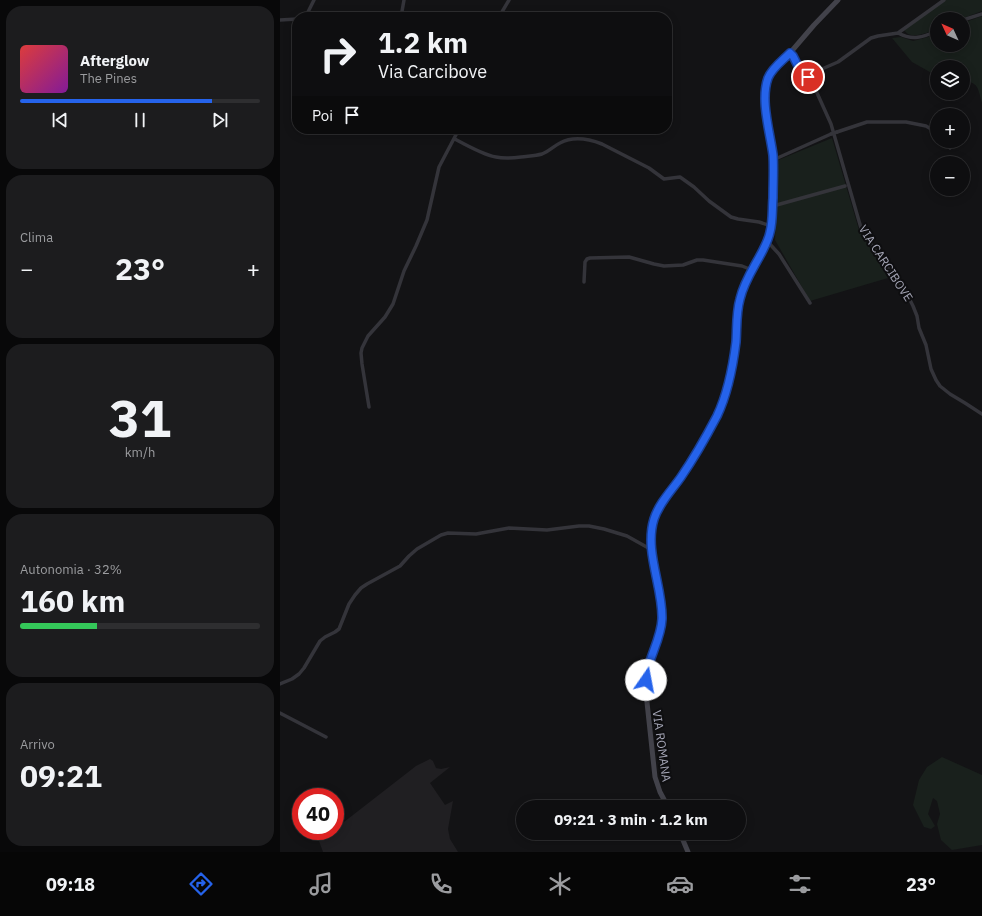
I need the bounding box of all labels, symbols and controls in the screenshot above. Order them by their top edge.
north arrow [930,12,970,52]
map controls [930,12,970,196]
text: 1.2 km [378,24,468,61]
icon: right [312,28,364,80]
text: Afterglow [80,51,149,70]
text: Via Carcibove [378,60,487,83]
pin [791,60,825,94]
button: layers [930,60,970,100]
icon: arrive [797,66,819,88]
text: The Pines [80,70,137,87]
icon: arrive [341,104,363,126]
text: Poi [312,106,333,125]
button: + [930,108,970,148]
icon: previous [49,109,71,131]
icon: pause [129,109,151,131]
icon: next [209,109,231,131]
button: − [930,156,970,196]
street label: VIA CARCIBOVE [856,222,916,304]
text: Clima [20,229,53,246]
text: 23° [115,249,165,288]
text: − [20,254,33,283]
text: + [247,254,260,283]
text: 31 [109,384,171,451]
text: km/h [125,444,155,461]
text: Autonomia · 32% [20,561,122,578]
text: 160 km [20,581,125,620]
position arrow [625,659,667,701]
street label: VIA ROMANA [650,709,675,783]
text: Arrivo [20,736,55,753]
text: 09:21 [20,756,102,795]
speed limit sign: 40 [292,788,344,840]
text: 09:21 · 3 min · 1.2 km [554,810,708,829]
icon: directions [187,870,215,898]
icon: music [307,870,335,898]
icon: phone [427,870,455,898]
icon: climate [546,870,574,898]
icon: car [666,870,694,898]
icon: filters [786,870,814,898]
text: 09:18 [46,873,95,896]
text: 23° [906,873,936,896]

